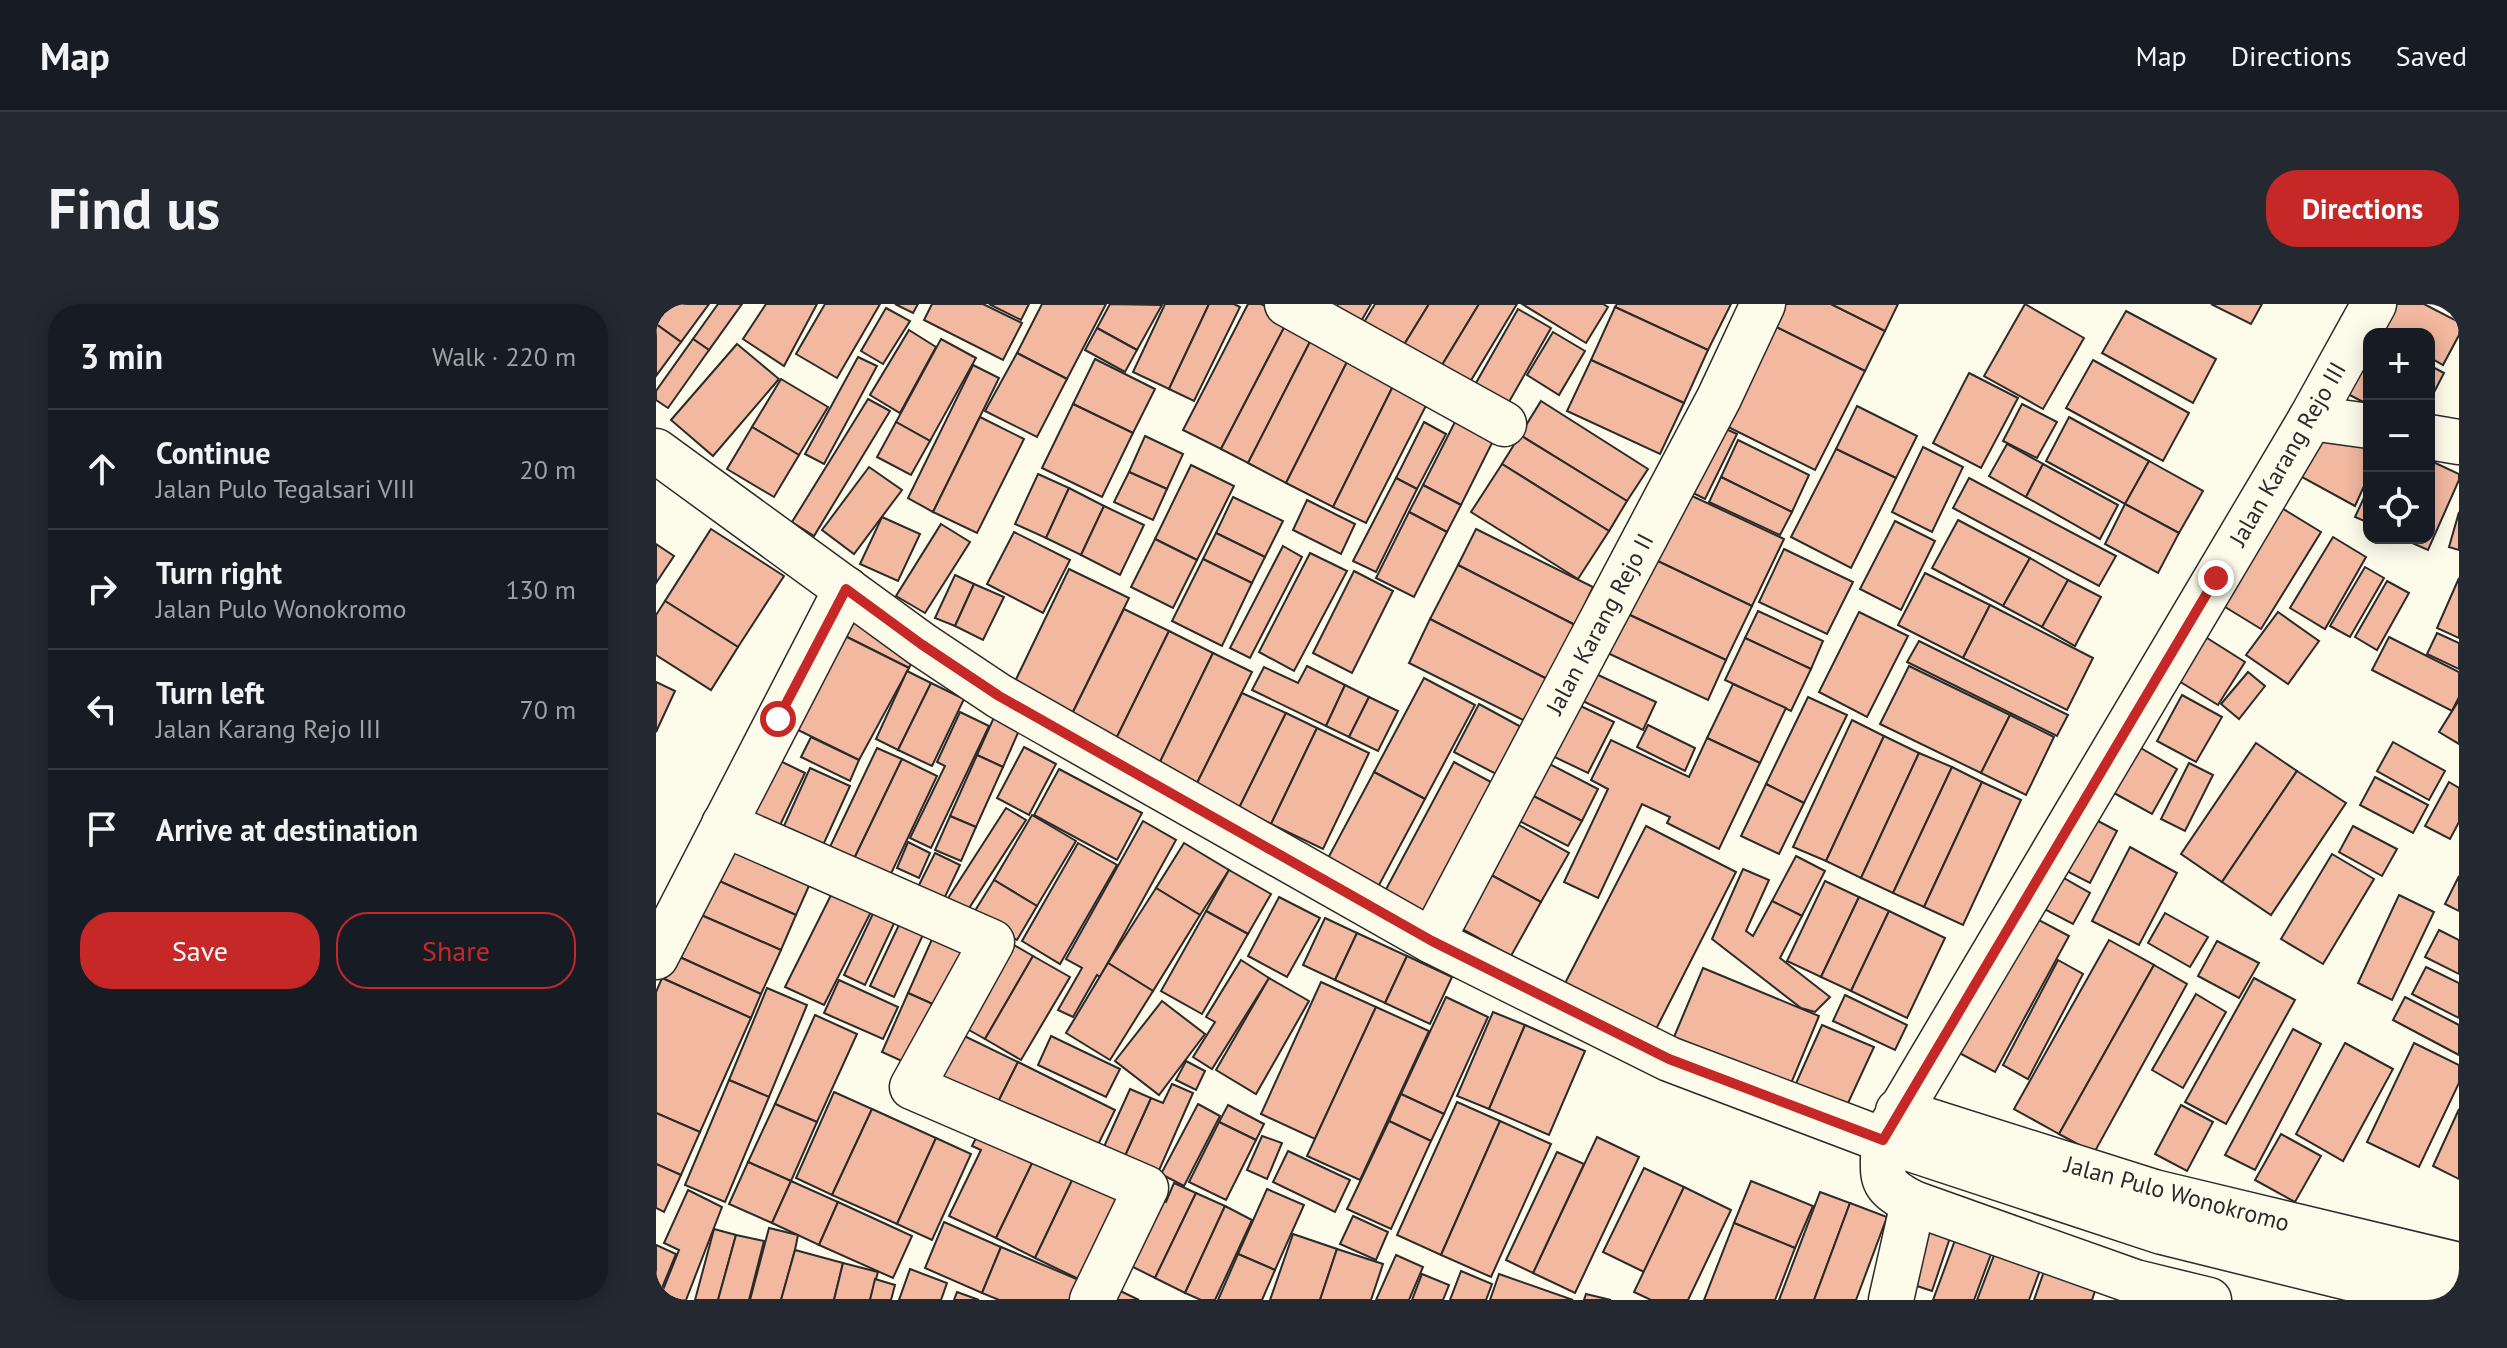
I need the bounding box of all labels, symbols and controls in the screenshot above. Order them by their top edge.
text: Map [40,31,110,80]
text: Map [2136,37,2187,74]
text: Directions [2231,37,2352,74]
text: Saved [2396,37,2467,74]
button: Directions [2266,170,2459,247]
text: Find us [48,172,220,244]
map controls [2363,328,2435,544]
button: + [2363,328,2435,400]
text: 3 min [80,334,163,378]
text: Walk · 220 m [432,340,576,373]
street label: Jalan Karang Rejo III [2222,356,2353,552]
button: − [2363,400,2435,472]
text: Continue [156,433,270,472]
icon: ahead [80,447,124,491]
text: 20 m [520,453,576,486]
text: Jalan Pulo Tegalsari VIII [156,472,415,505]
button: locate [2363,472,2435,544]
street label: Jalan Karang Rejo II [1538,528,1660,721]
text: Turn right [156,553,282,592]
route end [2198,560,2234,596]
icon: right [80,567,124,611]
text: 130 m [505,573,576,606]
text: Jalan Pulo Wonokromo [156,592,407,625]
text: Turn left [156,673,264,712]
icon: left [80,687,124,731]
text: 70 m [520,693,576,726]
route start [760,701,796,737]
text: Jalan Karang Rejo III [156,712,381,745]
icon: arrive [80,807,124,851]
text: Arrive at destination [156,810,418,849]
button: Save [80,912,320,989]
button: Share [336,912,576,989]
street label: Jalan Pulo Wonokromo [2060,1148,2293,1238]

